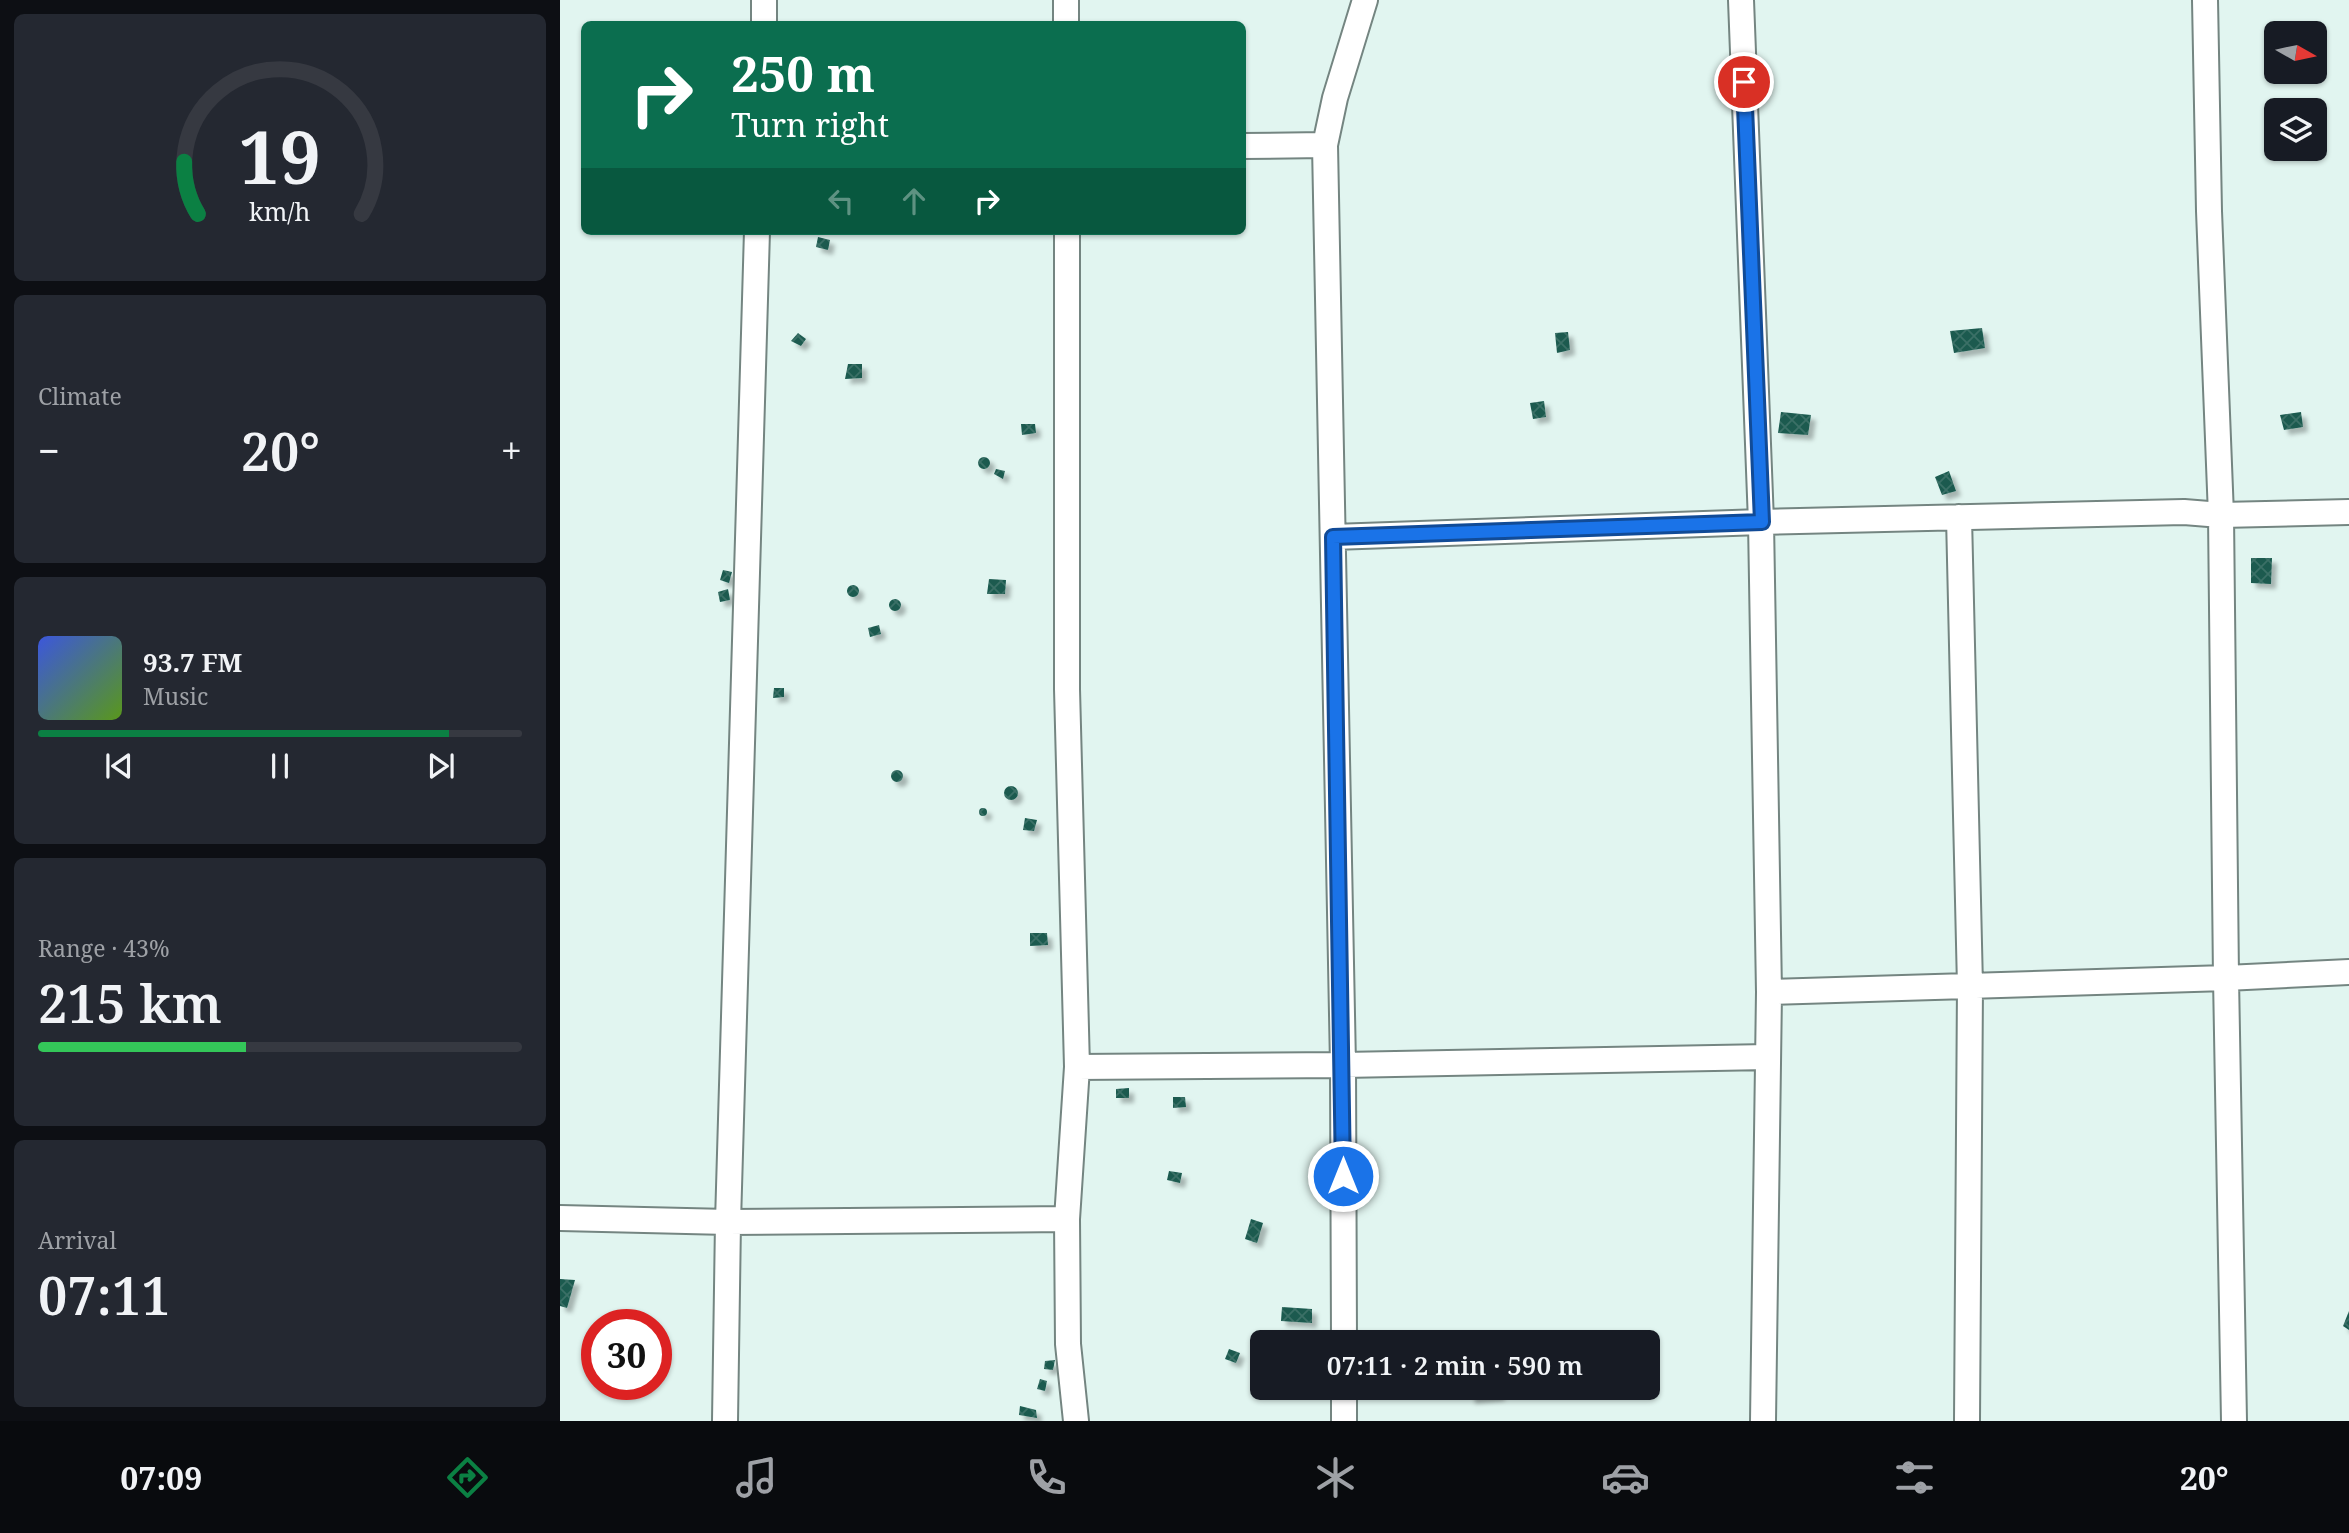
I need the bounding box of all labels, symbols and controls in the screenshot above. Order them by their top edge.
north arrow [2264,21,2328,84]
map controls [2264,21,2327,161]
text: 250 m [731,40,875,106]
icon: right [616,49,707,140]
pin [1714,52,1774,112]
icon: arrive [1725,63,1763,101]
button: layers [2264,98,2327,161]
text: Turn right [731,103,889,146]
text: 19 [239,106,321,205]
icon: left [822,182,860,220]
icon: ahead [895,182,933,220]
icon: right [968,182,1006,220]
text: km/h [249,194,311,228]
text: Climate [38,380,122,412]
text: 20° [241,415,320,486]
text: − [38,424,60,476]
text: + [501,424,522,476]
text: 93.7 FM [143,644,242,680]
text: Music [143,680,208,712]
icon: previous [100,747,138,785]
icon: pause [261,747,299,785]
icon: next [422,747,460,785]
text: Range · 43% [38,932,170,964]
text: 215 km [38,967,222,1038]
position arrow [1306,1139,1380,1213]
text: Arrival [38,1224,117,1256]
text: 07:11 [38,1259,171,1330]
speed limit sign: 30 [581,1309,672,1400]
text: 07:11 · 2 min · 590 m [1327,1347,1583,1383]
icon: directions [443,1453,492,1502]
icon: music [732,1453,781,1502]
icon: phone [1022,1453,1071,1502]
icon: climate [1311,1453,1360,1502]
icon: car [1601,1453,1650,1502]
icon: filters [1890,1453,1939,1502]
text: 07:09 [120,1456,202,1499]
text: 20° [2180,1456,2229,1499]

